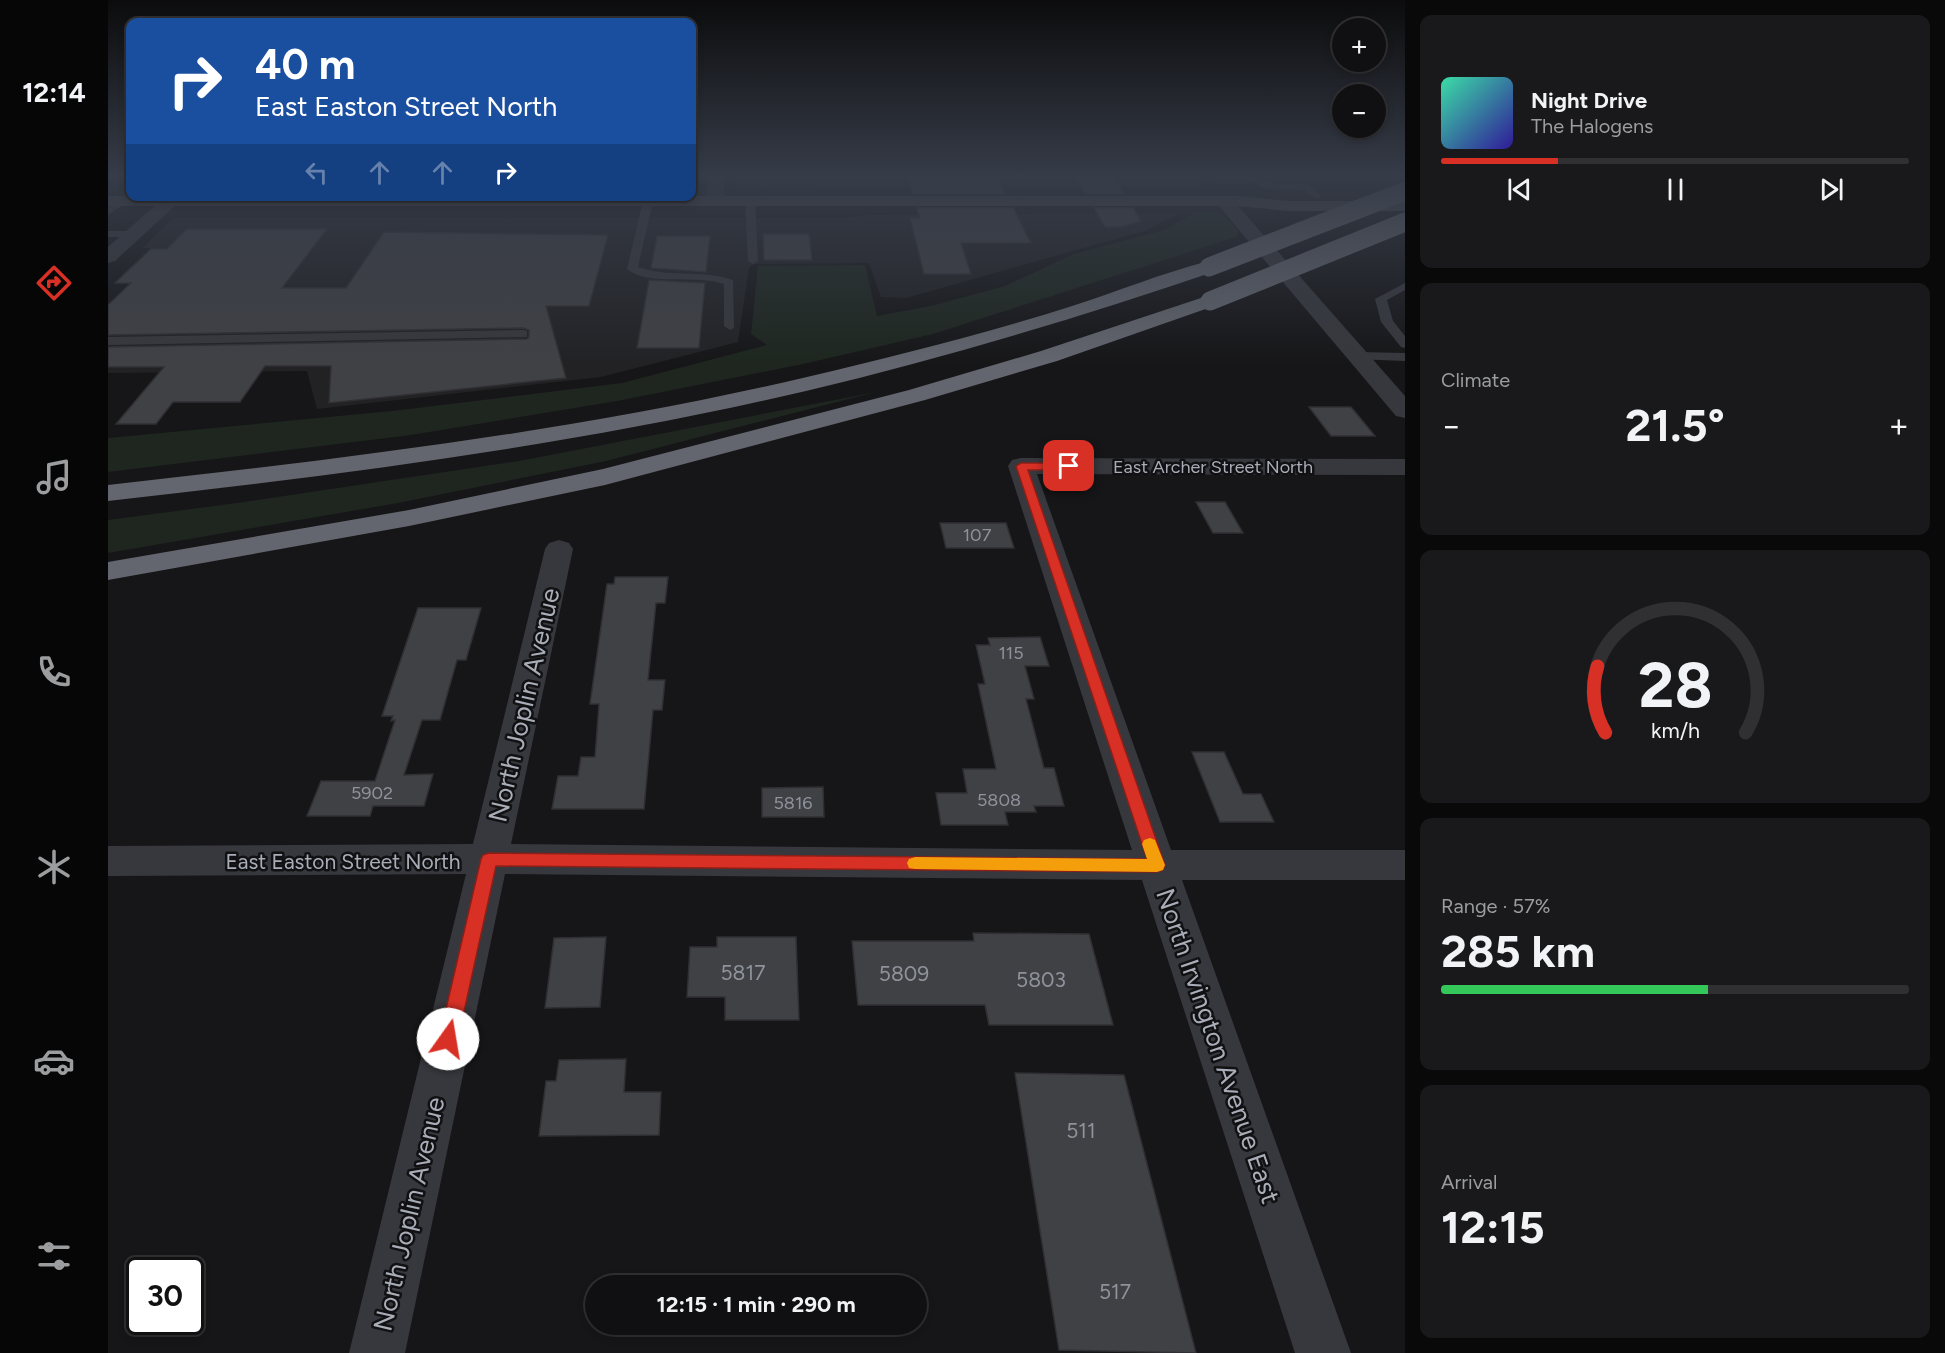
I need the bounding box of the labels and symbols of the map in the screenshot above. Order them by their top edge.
pin [1043,440,1094,491]
street label: East Archer Street North [1113,456,1313,478]
house number: 107 [963,524,992,546]
street label: North Joplin Avenue [482,585,566,825]
house number: 115 [998,642,1024,664]
house number: 5902 [351,782,393,804]
house number: 5808 [977,789,1021,811]
house number: 5816 [773,792,813,814]
street label: East Easton Street North [225,849,461,874]
street label: North Irvington Avenue East [1149,884,1287,1208]
house number: 5817 [721,960,765,985]
house number: 5809 [879,961,929,986]
house number: 5803 [1016,967,1066,992]
position arrow [416,1007,480,1071]
street label: North Joplin Avenue [367,1094,451,1334]
house number: 511 [1066,1118,1096,1143]
speed limit sign: 30 [126,1257,204,1335]
house number: 517 [1099,1279,1131,1304]

